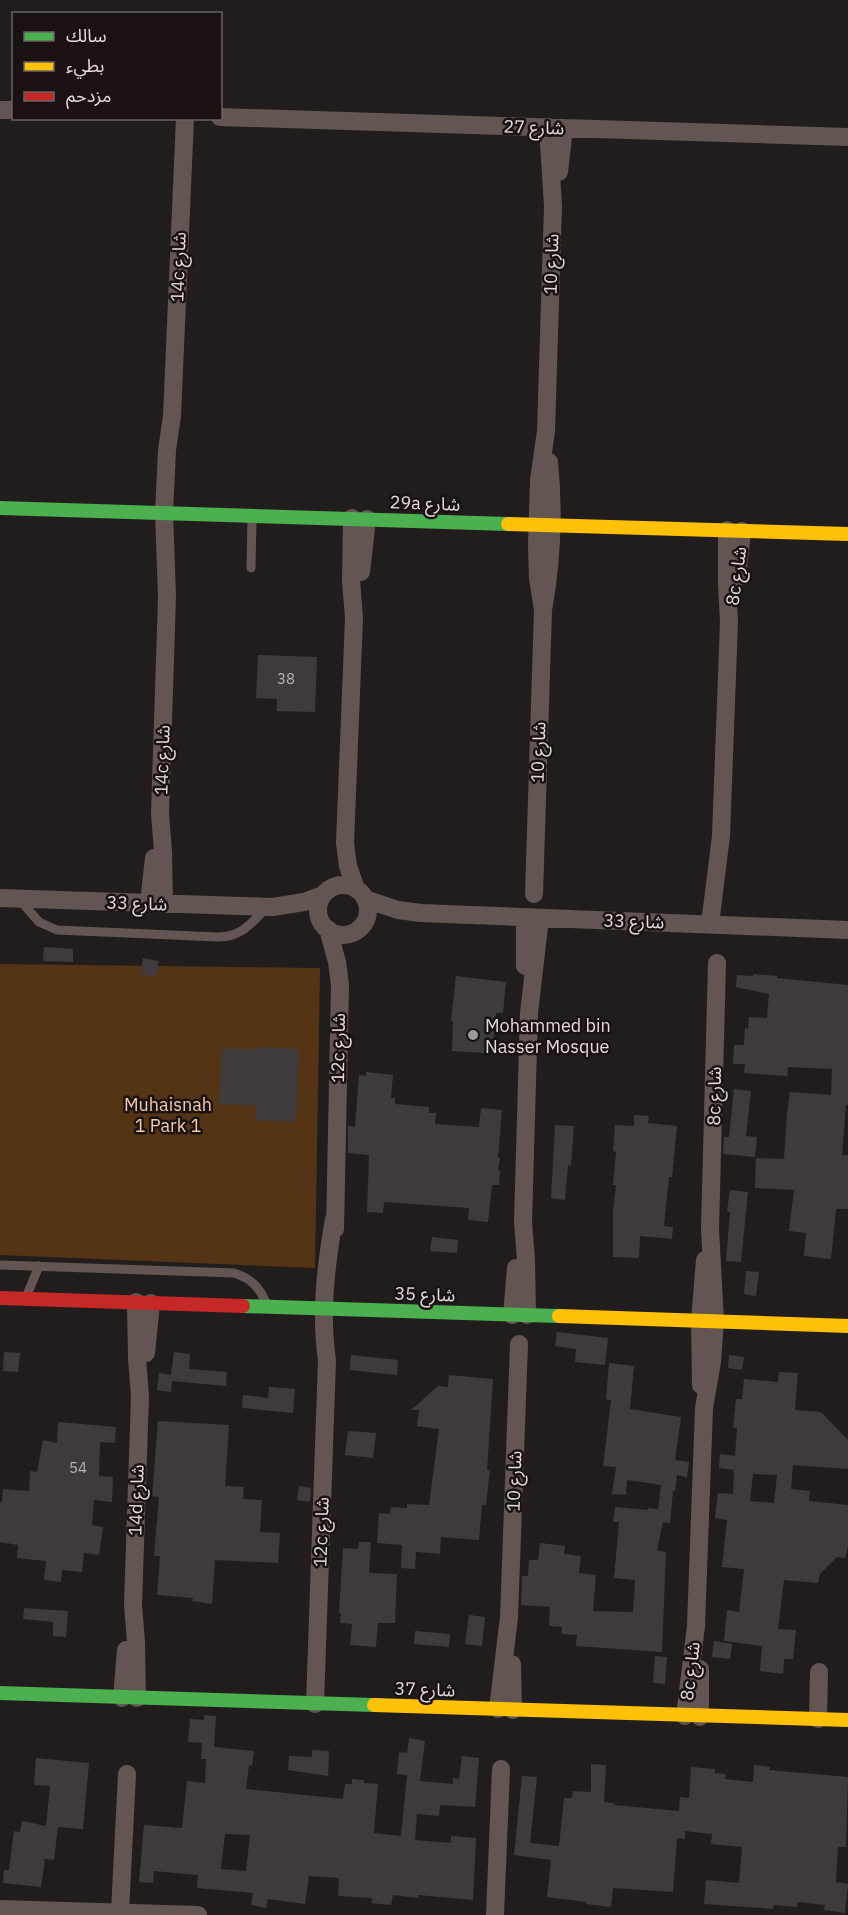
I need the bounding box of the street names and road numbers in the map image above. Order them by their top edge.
street label: شارع 27 [503,114,565,143]
street label: 14c شارع [165,232,194,302]
street label: شارع 10 [538,233,567,295]
street label: 29a شارع [389,490,461,519]
street label: 8c شارع [720,545,754,607]
street label: شارع 10 [525,721,554,783]
street label: 14c شارع [149,725,178,795]
street label: شارع 33 [106,890,168,919]
street label: شارع 33 [603,908,665,937]
street label: 12c شارع [326,1013,353,1083]
street label: 8c شارع [702,1066,729,1126]
street label: شارع 35 [394,1281,456,1310]
street label: شارع 10 [501,1450,530,1512]
street label: 14d شارع [123,1464,152,1536]
street label: 12c شارع [308,1497,337,1567]
street label: 8c شارع [675,1640,708,1702]
street label: شارع 37 [394,1676,456,1705]

